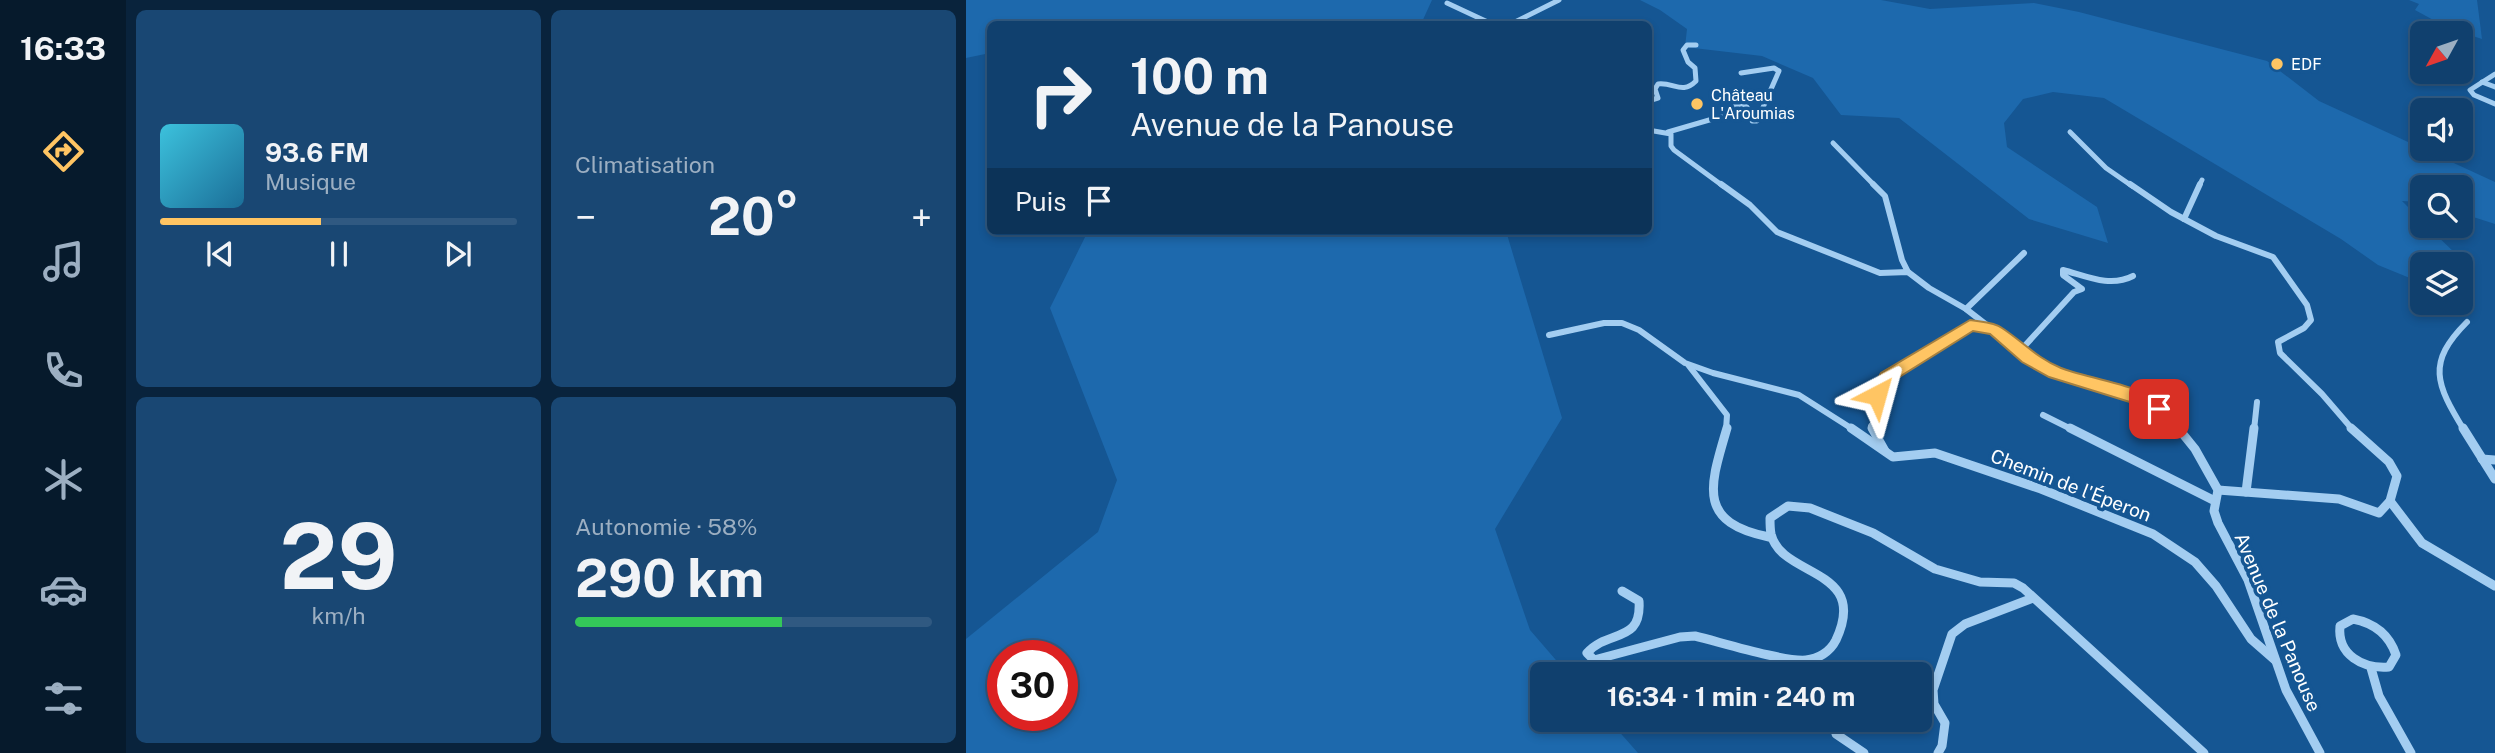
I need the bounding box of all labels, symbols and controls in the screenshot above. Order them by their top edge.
north arrow [2410,21,2473,84]
map controls [2410,21,2473,315]
text: 16:33 [20,30,106,67]
text: 100 m [1130,47,1269,105]
icon: right [1015,49,1106,140]
place label: EDF [2291,55,2322,74]
marker: EDF [2269,56,2285,72]
place label: Château L'Aroumias [1711,86,1795,123]
marker: Château L'Aroumias [1689,96,1705,112]
button: sound [2410,98,2473,161]
text: Avenue de la Panouse [1130,106,1454,143]
icon: directions [39,127,88,176]
text: 93.6 FM [265,137,369,168]
text: Climatisation [575,151,715,178]
text: Musique [265,168,356,195]
button: search [2410,175,2473,238]
icon: arrive [1080,182,1118,220]
text: 20° [708,186,799,247]
text: Puis [1015,186,1066,217]
text: − [575,195,596,240]
text: + [911,195,932,240]
icon: previous [201,235,239,273]
icon: pause [320,235,358,273]
icon: next [439,235,477,273]
icon: music [39,237,88,286]
button: layers [2410,252,2473,315]
icon: phone [39,346,88,395]
position arrow [1840,358,1914,432]
pin [2129,379,2189,439]
icon: arrive [2140,390,2178,428]
street label: Chemin de l'Éperon [1988,444,2154,526]
icon: climate [39,455,88,504]
text: 29 [280,503,397,609]
text: Autonomie · 58% [575,513,758,540]
street label: Avenue de la Panouse [2230,529,2326,715]
text: 290 km [575,548,764,609]
icon: car [39,565,88,614]
text: km/h [311,602,366,629]
speed limit sign: 30 [987,640,1078,731]
icon: filters [39,674,88,723]
text: 16:34 · 1 min · 240 m [1607,681,1855,712]

